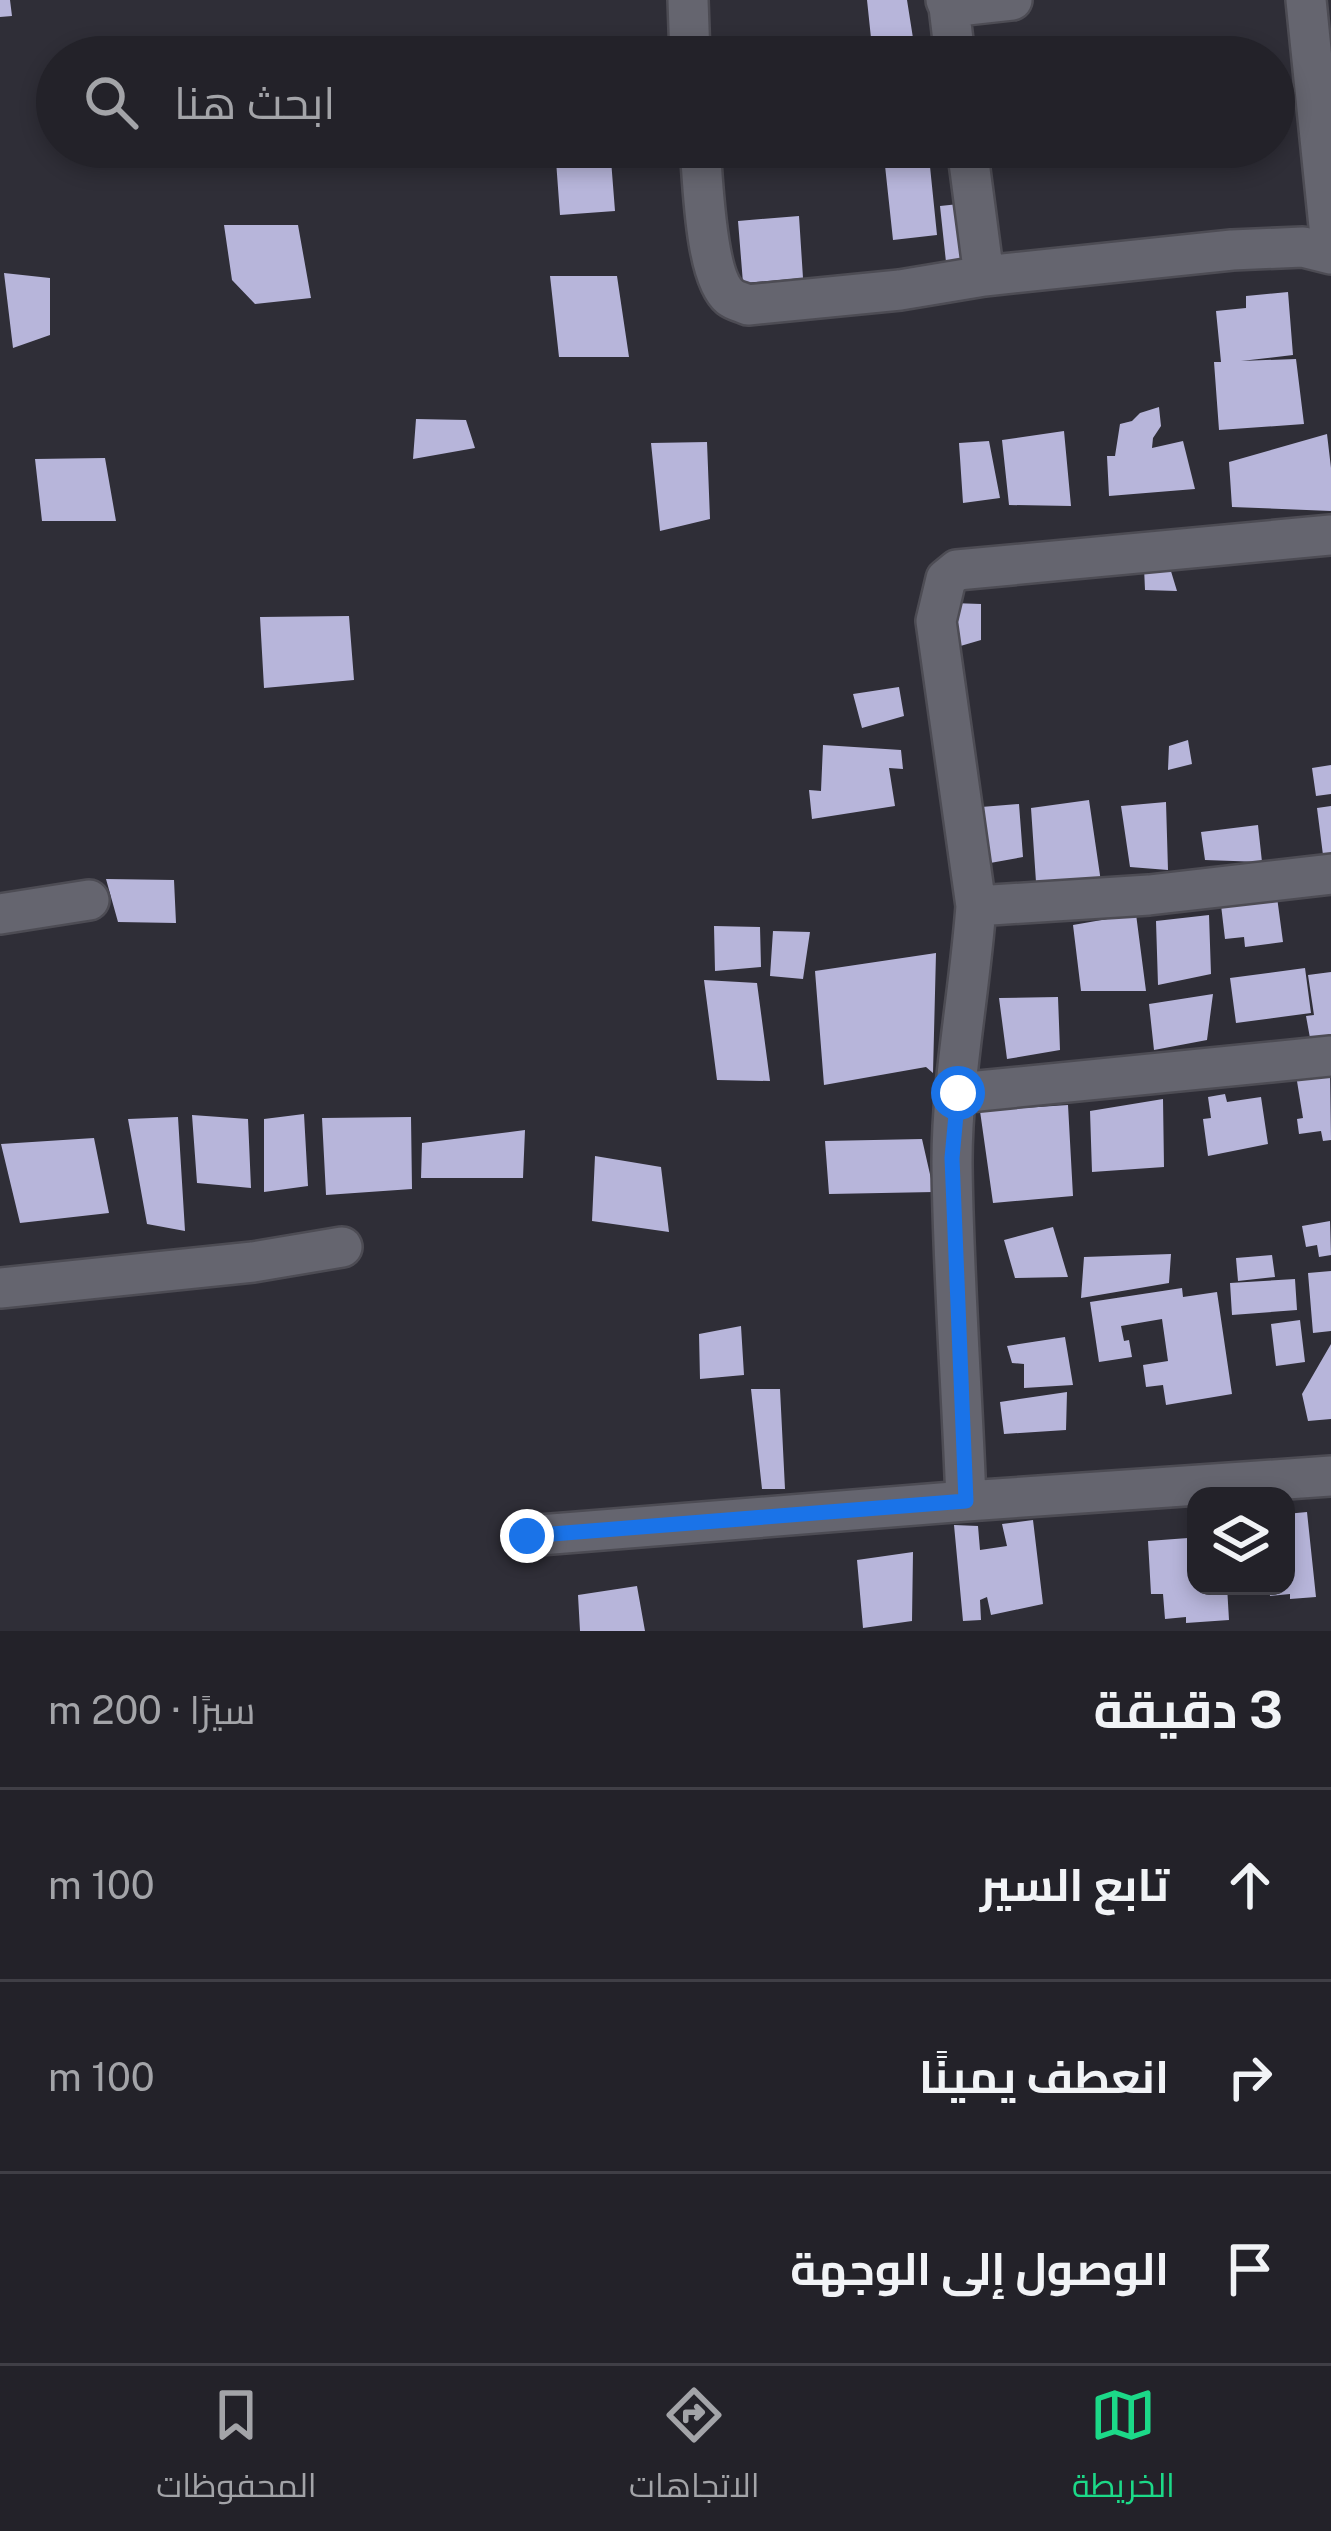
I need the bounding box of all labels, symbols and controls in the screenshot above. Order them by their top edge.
search box [36,36,1295,168]
icon: search [78,69,144,135]
text: ابحث هنا [174,76,335,129]
route start [931,1066,985,1120]
map controls [1187,1487,1295,1595]
button: layers [1187,1487,1295,1595]
route end [500,1509,554,1563]
text: 3 دقيقة [1093,1680,1283,1739]
text: سيرًا · 200 m [48,1687,256,1733]
icon: ahead [1217,1852,1283,1918]
text: تابع السير [980,1858,1169,1911]
text: 100 m [48,1862,155,1908]
icon: right [1217,2044,1283,2110]
text: انعطف يمينًا [919,2050,1169,2103]
text: 100 m [48,2054,155,2100]
icon: arrive [1217,2236,1283,2302]
text: الوصول إلى الوجهة [790,2242,1169,2295]
tab: المحفوظات [156,2382,317,2516]
tab: الاتجاهات [629,2382,760,2516]
tab: الخريطة [1072,2382,1175,2516]

